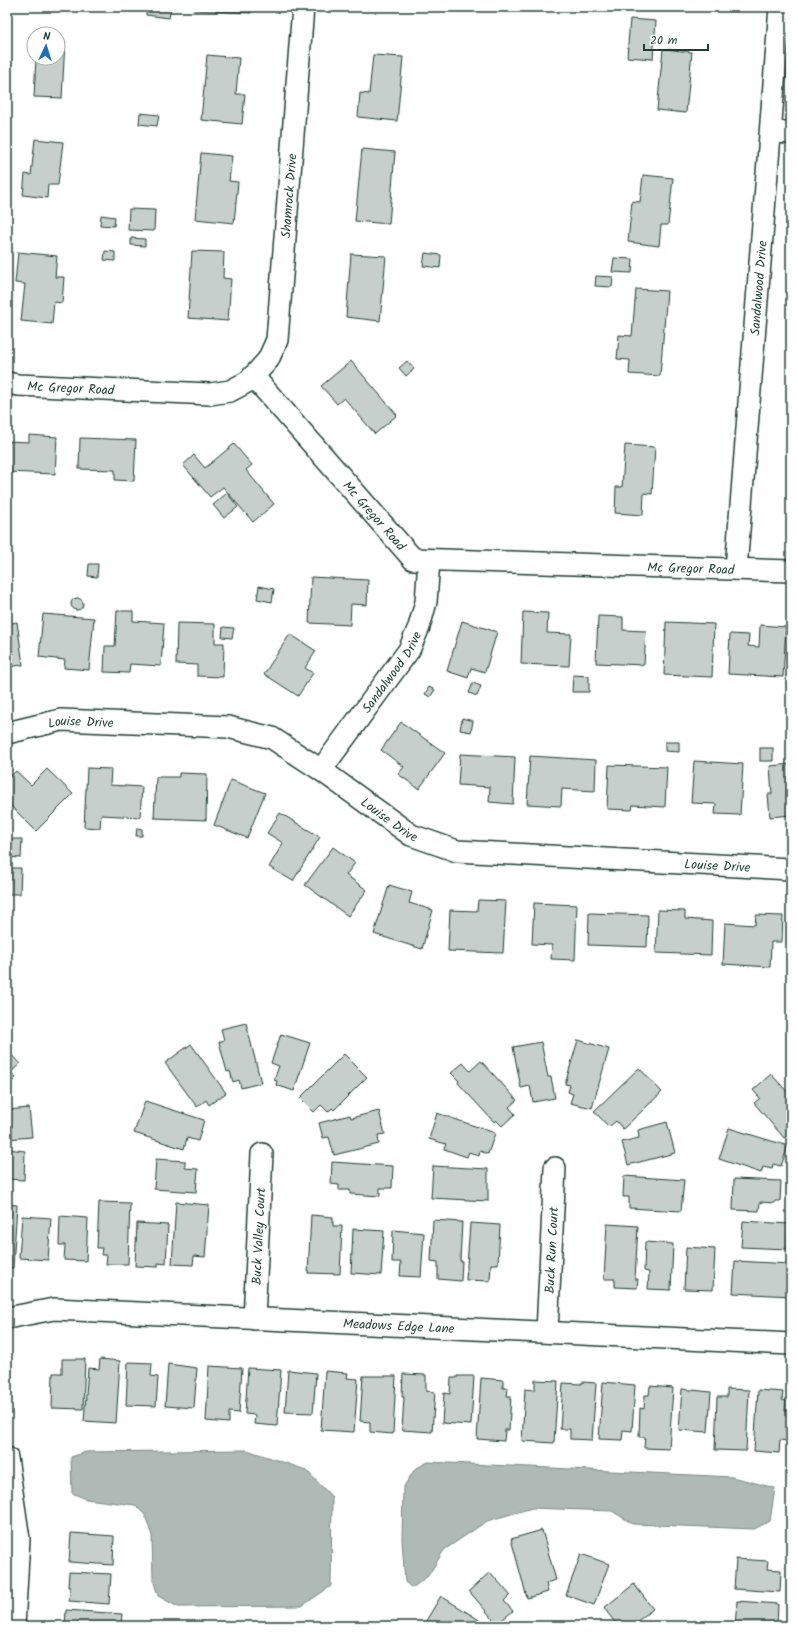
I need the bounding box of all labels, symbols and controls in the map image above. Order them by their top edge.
north arrow [26,26,66,66]
scale bar [644,26,708,52]
text: N [43,28,51,46]
text: 20 m [650,31,678,50]
street label: Shamrock Drive [276,153,304,239]
street label: Sandalwood Drive [745,240,774,336]
street label: Mc Gregor Road [27,376,115,402]
street label: Mc Gregor Road [337,477,411,556]
street label: Mc Gregor Road [647,557,735,581]
street label: Sandalwood Drive [357,628,428,718]
street label: Louise Drive [46,711,114,735]
street label: Louise Drive [356,793,420,849]
street label: Louise Drive [684,854,751,879]
street label: Buck Valley Court [247,1186,272,1285]
street label: Buck Run Court [540,1205,565,1294]
street label: Meadows Edge Lane [342,1314,455,1340]

